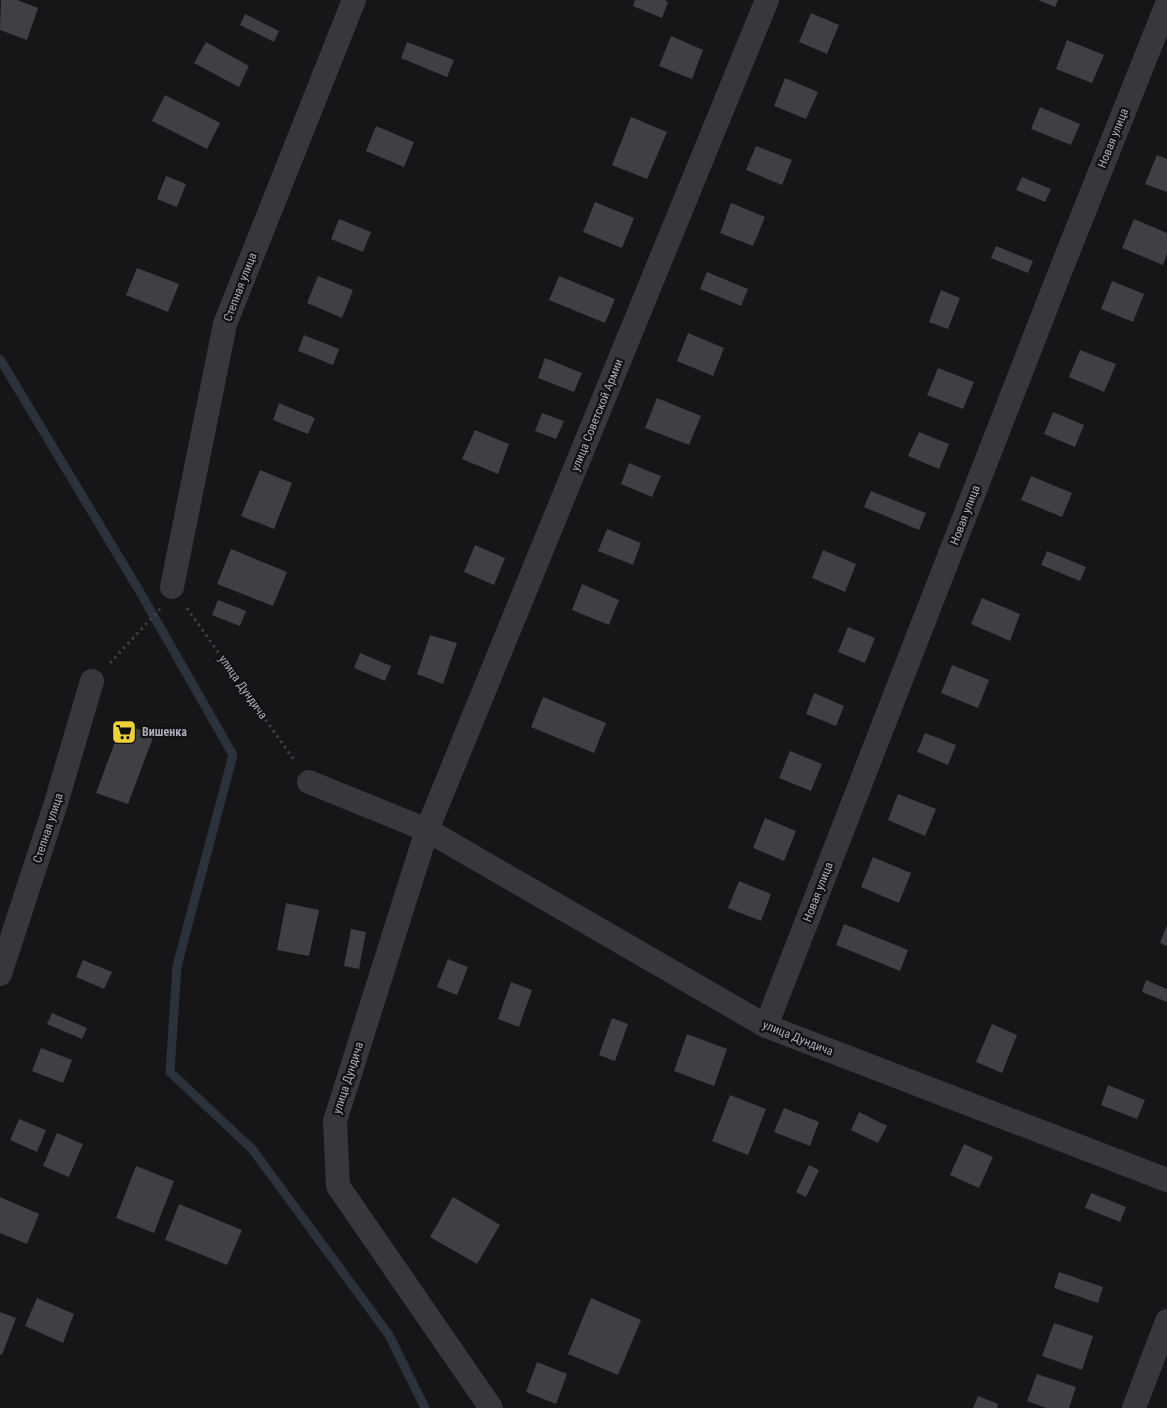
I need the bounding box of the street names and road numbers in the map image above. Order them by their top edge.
street label: Новая улица [1095,106,1131,170]
street label: Степная улица [220,250,260,323]
street label: улица Советской Армии [568,357,626,473]
street label: Новая улица [947,483,983,547]
street label: улица Дундича [216,652,270,722]
street label: Степная улица [30,791,66,865]
street label: Новая улица [800,860,836,924]
street label: улица Дундича [761,1017,836,1059]
street label: улица Дундича [330,1040,366,1116]

